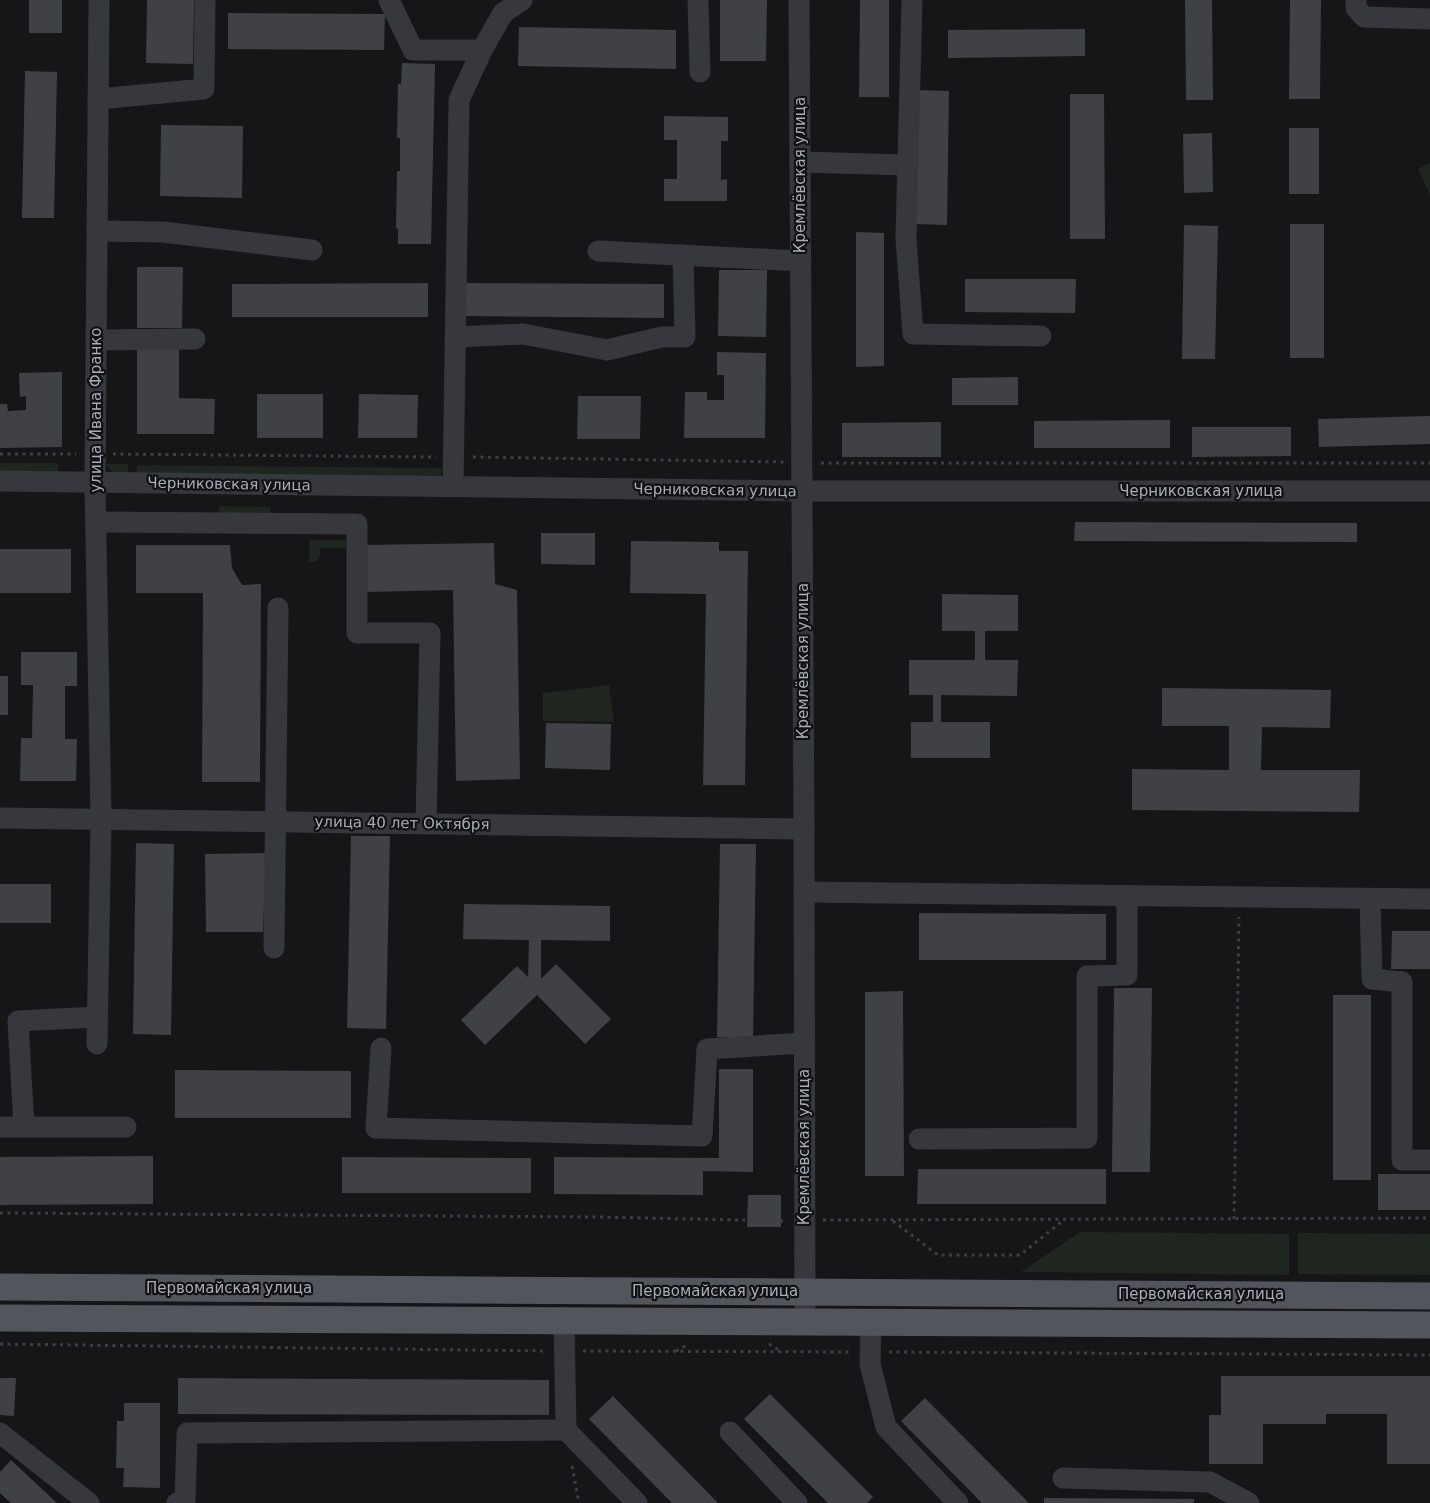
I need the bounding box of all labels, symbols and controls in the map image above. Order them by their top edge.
street label: Кремлёвская улица [791,97,809,253]
street label: улица Ивана Франко [87,327,105,493]
street label: Черниковская улица [147,474,311,494]
street label: Черниковская улица [633,480,797,500]
street label: Черниковская улица [1119,482,1283,500]
street label: Кремлёвская улица [794,583,812,739]
street label: улица 40 лет Октября [314,812,490,834]
street label: Кремлёвская улица [795,1069,813,1225]
street label: Первомайская улица [146,1279,312,1297]
street label: Первомайская улица [632,1282,798,1300]
street label: Первомайская улица [1118,1285,1284,1303]

